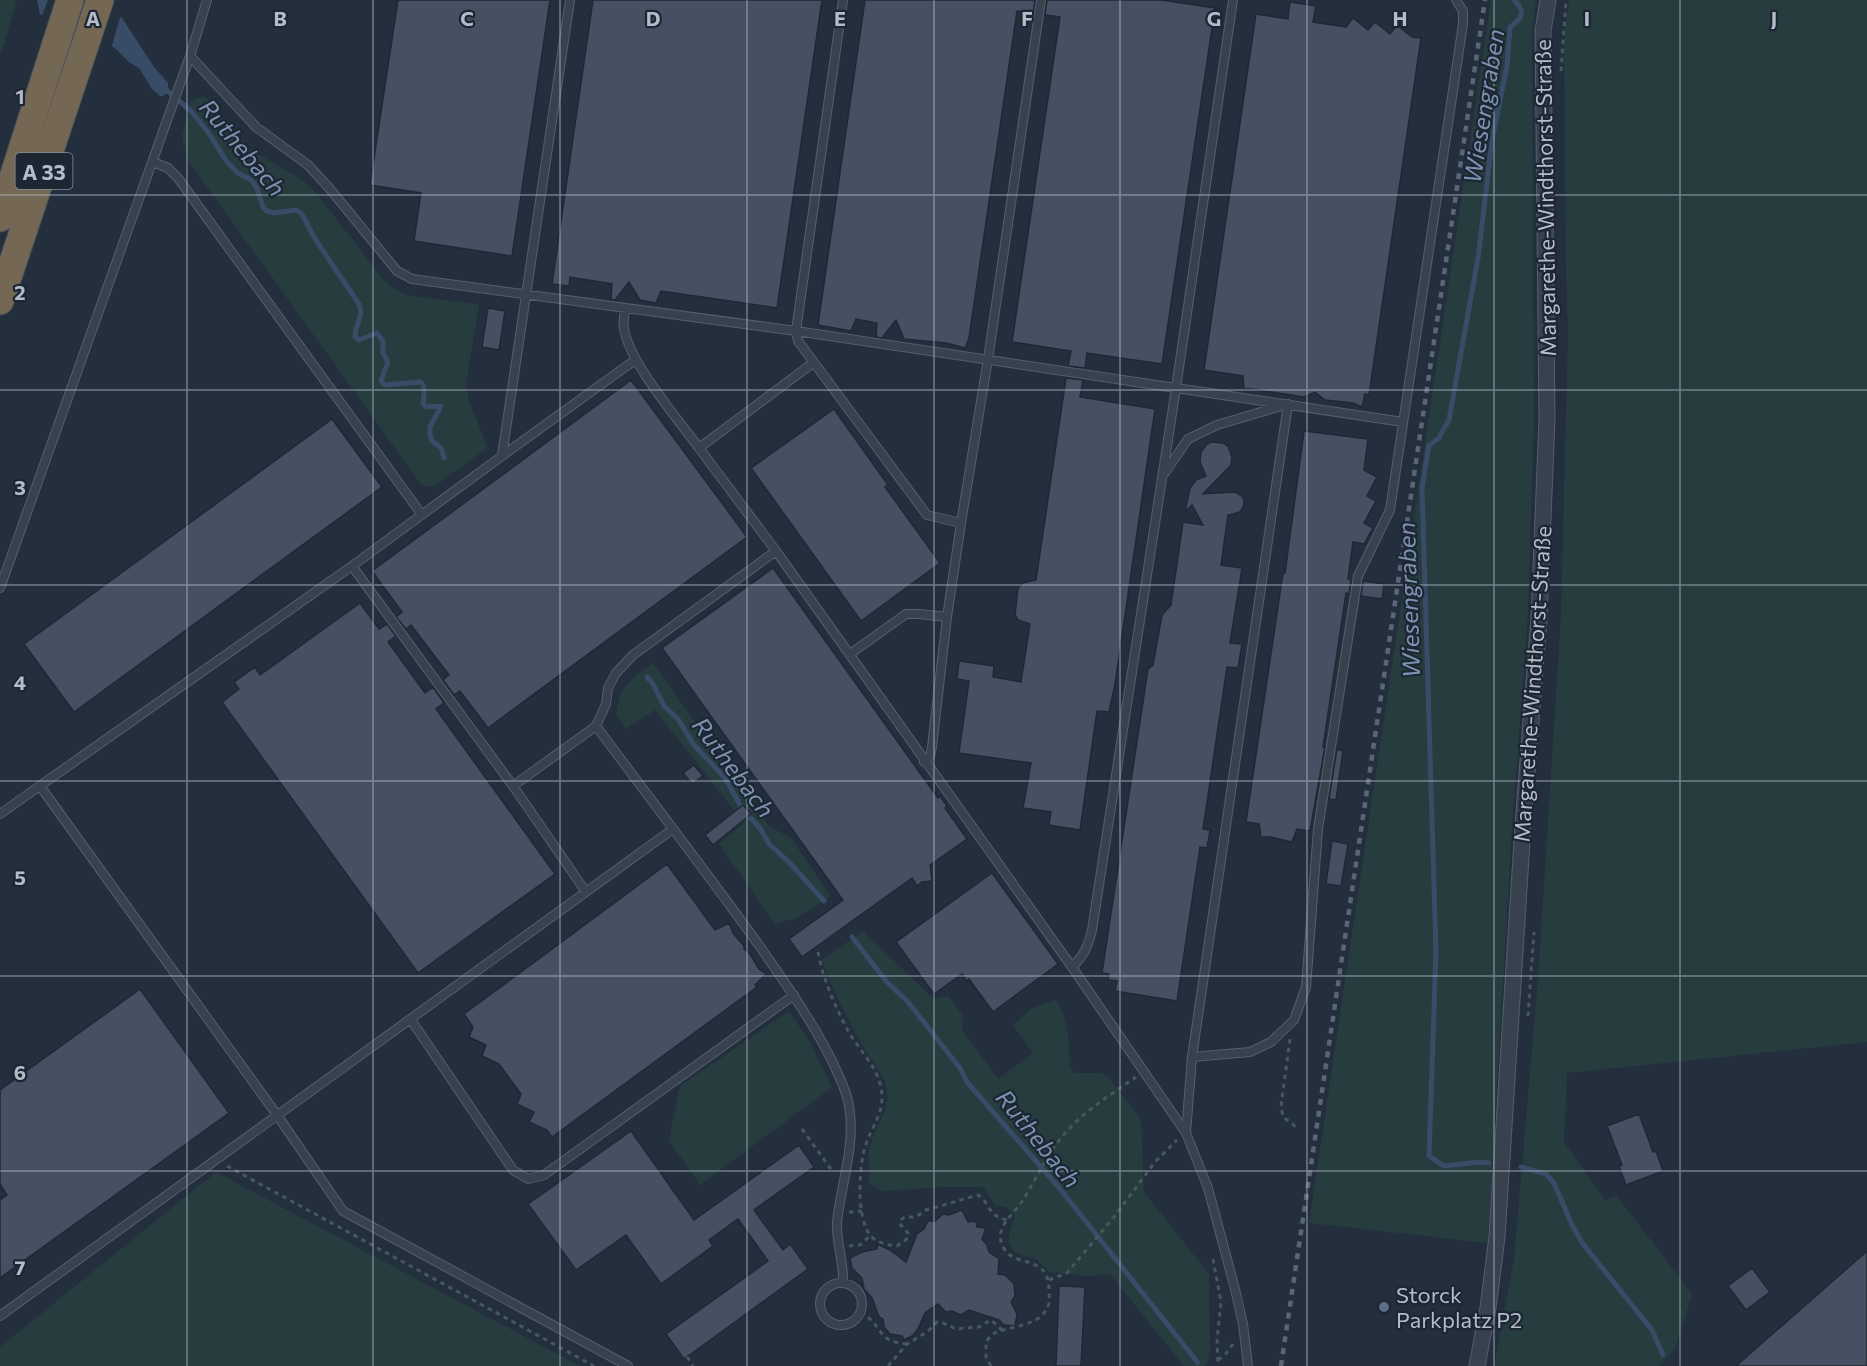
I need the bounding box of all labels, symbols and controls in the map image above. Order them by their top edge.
text: A [86,6,100,30]
text: B [273,6,287,30]
text: C [460,6,474,30]
text: D [646,6,660,30]
text: E [834,6,846,30]
text: F [1021,6,1033,30]
text: G [1207,6,1221,30]
text: H [1393,6,1408,30]
text: I [1584,6,1590,30]
text: J [1771,6,1777,30]
water label: Wiesengraben [1456,27,1510,185]
street label: Margarethe-Windthorst-Straße [1529,39,1561,357]
text: 1 [15,84,25,108]
water label: Ruthebach [194,92,292,202]
road number: A 33 [15,153,72,189]
text: 2 [14,280,26,304]
text: 3 [14,475,26,499]
water label: Wiesengraben [1391,521,1425,679]
street label: Margarethe-Windthorst-Straße [1507,525,1557,843]
text: 4 [14,670,26,694]
water label: Ruthebach [687,711,781,823]
text: 5 [14,865,26,889]
text: 6 [14,1060,26,1084]
water label: Ruthebach [991,1083,1087,1193]
text: 7 [15,1255,26,1279]
place label: Storck Parkplatz P2 [1396,1281,1522,1333]
marker: Storck Parkplatz P2 [1377,1300,1391,1314]

